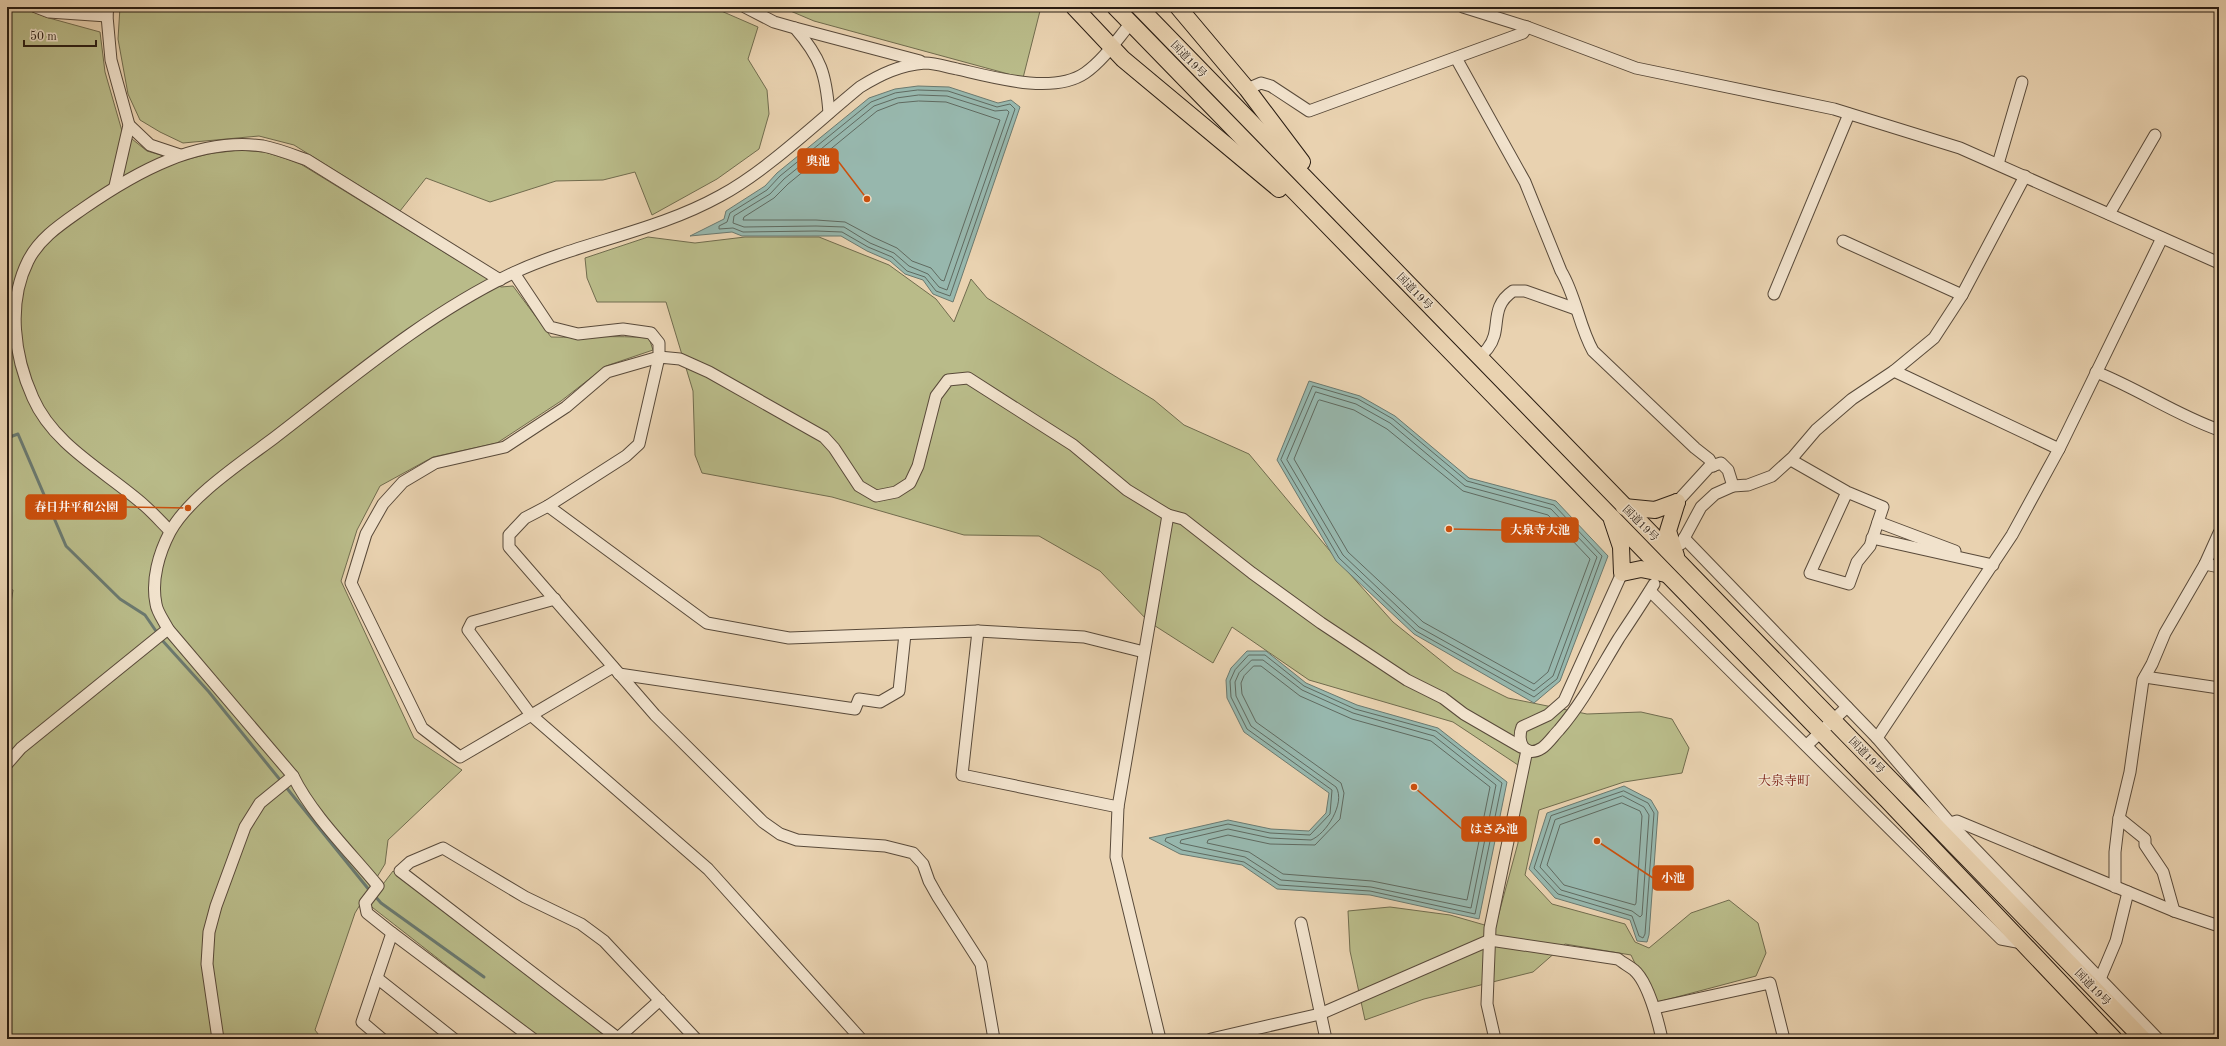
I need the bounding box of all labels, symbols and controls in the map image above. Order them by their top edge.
scale bar [24,22,96,48]
text: 50 m [30,30,57,43]
street label: 国道19号 [1168,38,1209,80]
callout: 奥池 [798,149,838,173]
text: 奥池 [806,154,830,168]
street label: 国道19号 [1394,270,1435,312]
callout: 春日井平和公園 [26,495,126,519]
text: 春日井平和公園 [34,500,118,514]
street label: 国道19号 [1620,503,1661,544]
callout: 大泉寺大池 [1502,518,1578,542]
text: 大泉寺大池 [1510,523,1570,537]
street label: 国道19号 [1846,734,1887,776]
district label: 大泉寺町 [1758,774,1810,788]
callout: はさみ池 [1462,817,1526,841]
text: はさみ池 [1470,822,1518,836]
callout: 小池 [1653,866,1693,890]
text: 小池 [1661,871,1685,885]
street label: 国道19号 [2072,966,2113,1008]

